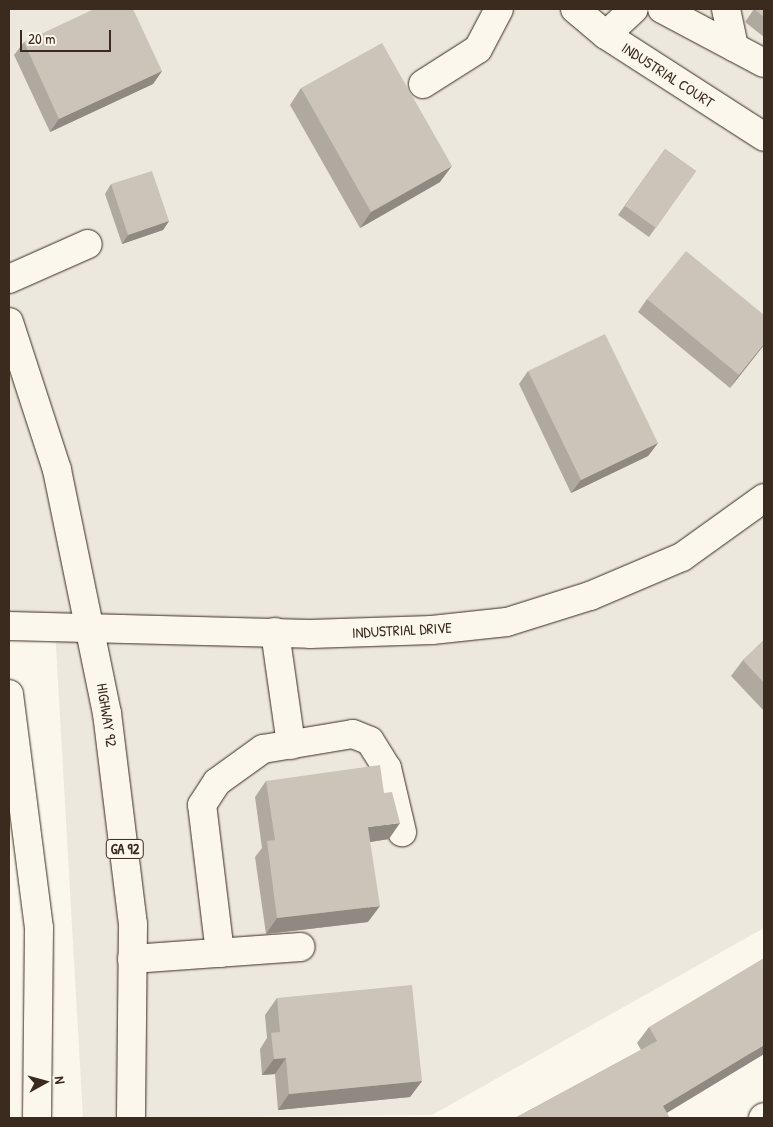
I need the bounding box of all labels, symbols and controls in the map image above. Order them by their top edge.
scale bar [22,20,114,52]
text: 20 m [28,28,55,49]
street label: INDUSTRIAL COURT [619,39,717,111]
street label: INDUSTRIAL DRIVE [352,618,452,642]
street label: HIGHWAY 92 [93,682,121,748]
road number: GA 92 [105,838,145,861]
north arrow [20,1057,70,1107]
text: N [51,1075,70,1085]

